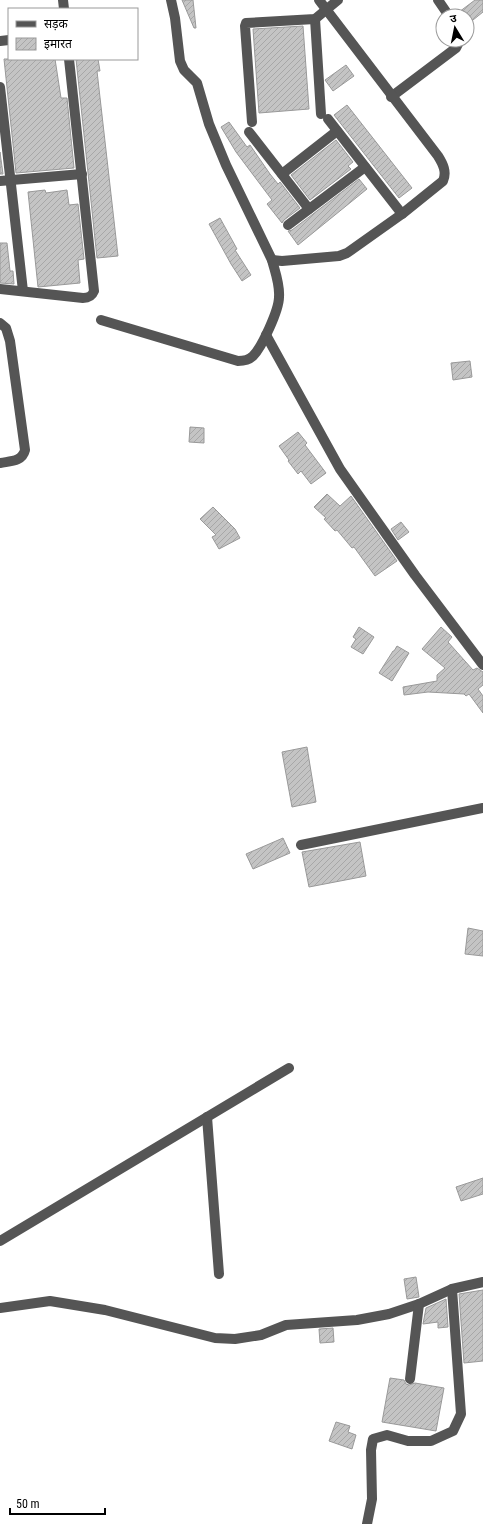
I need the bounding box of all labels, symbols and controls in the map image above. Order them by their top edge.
legend [8,8,138,60]
north arrow [435,8,475,48]
text: उ [449,12,458,26]
text: सड़क [44,17,69,31]
text: इमारत [44,37,73,51]
scale bar [10,1490,105,1516]
text: 50 m [16,1497,40,1511]

